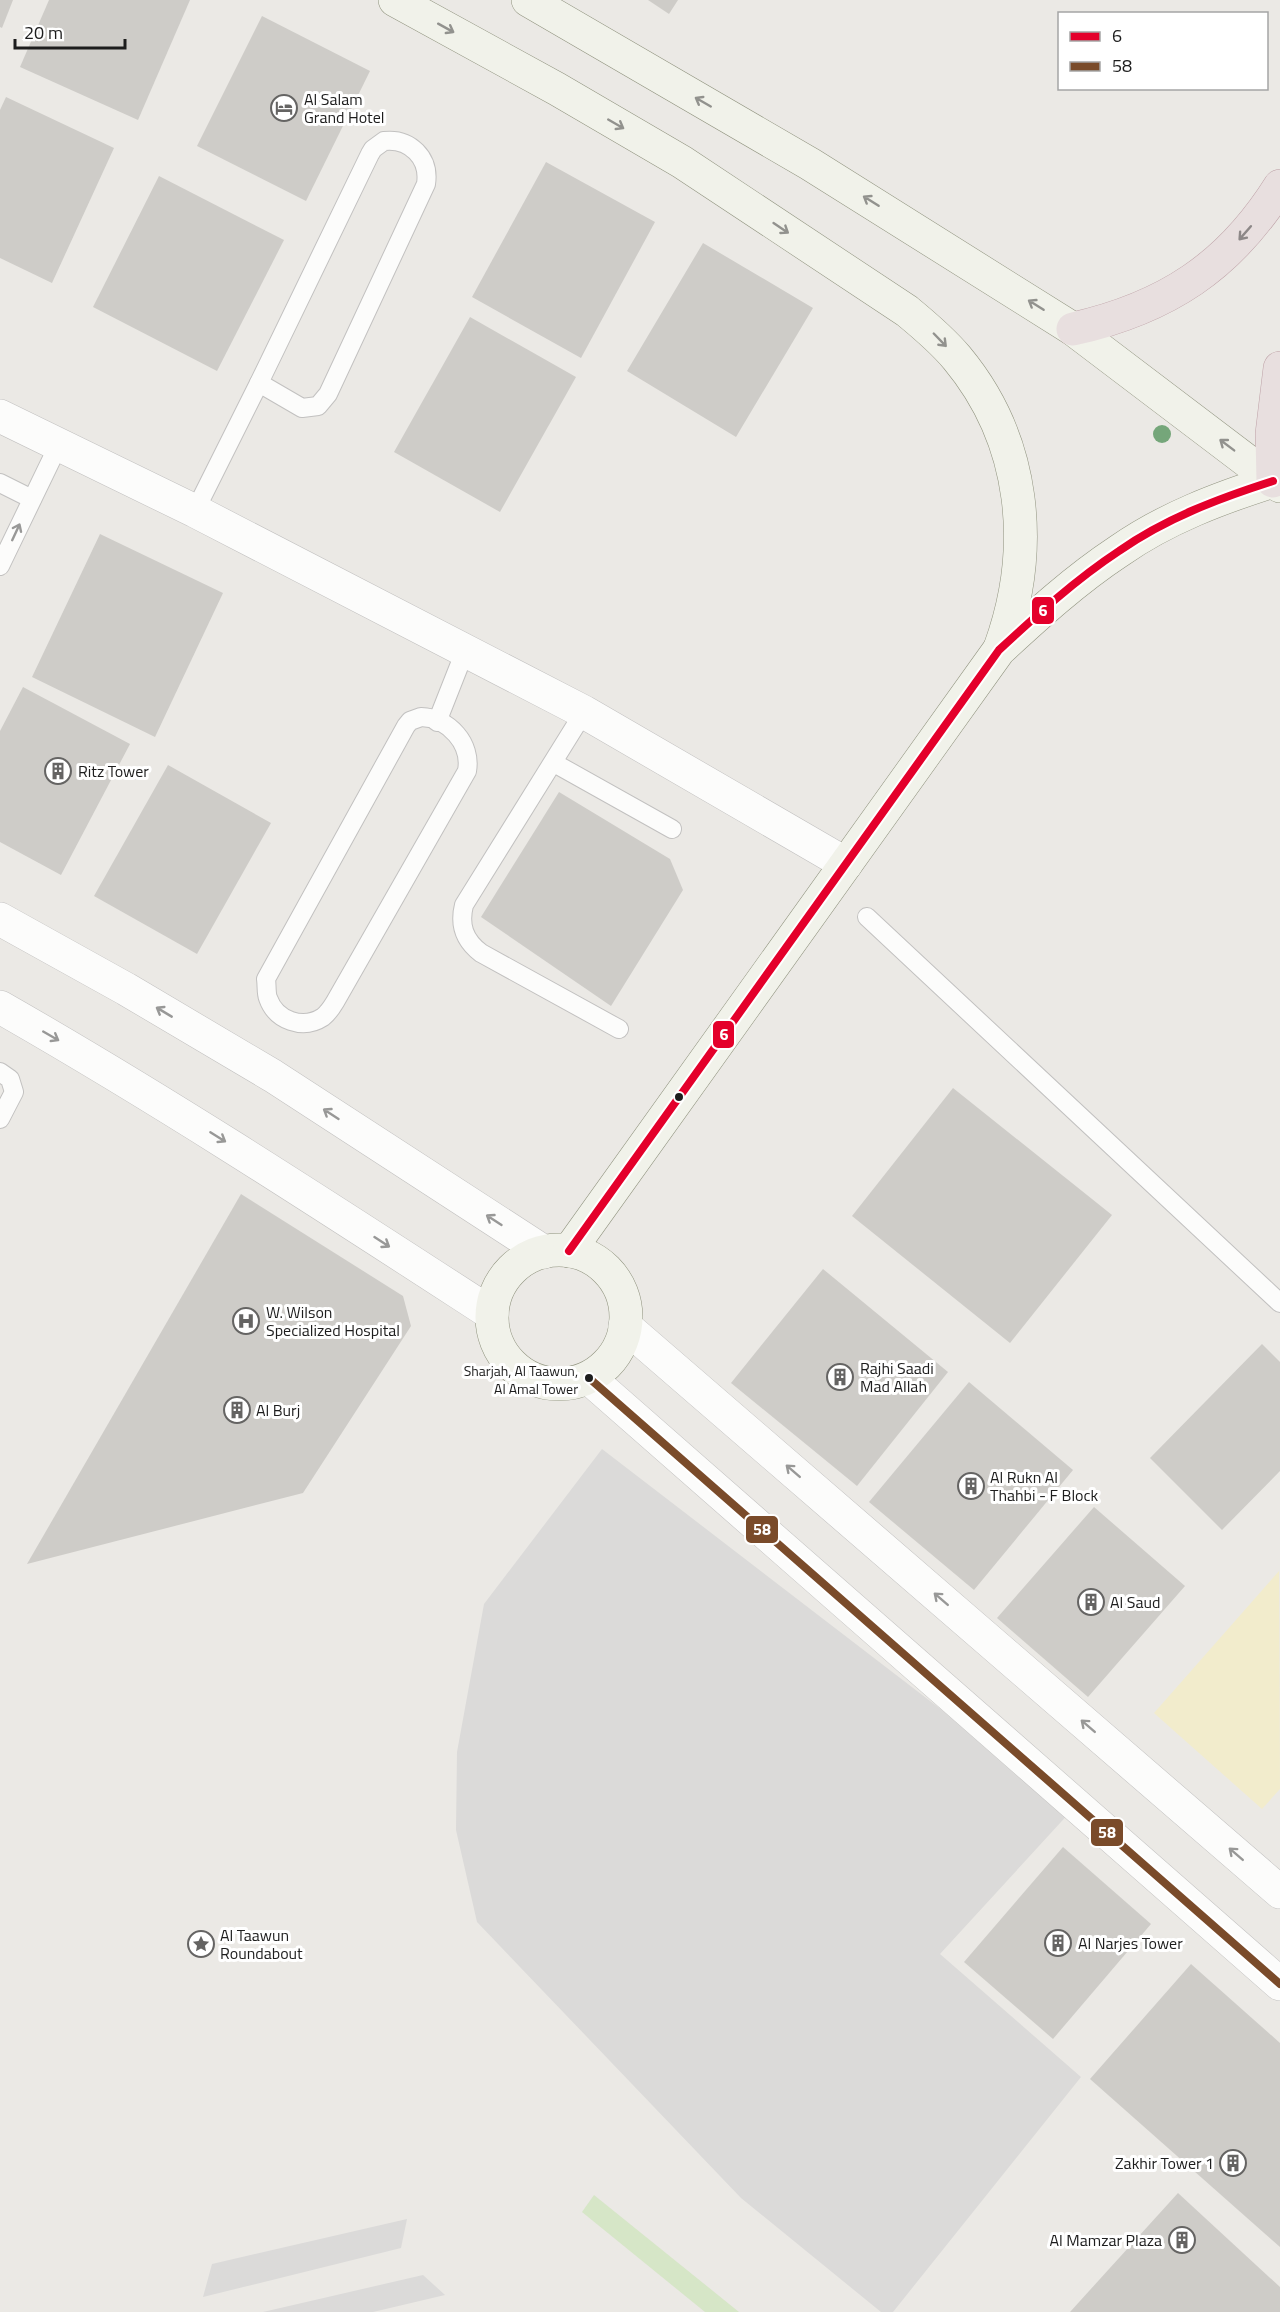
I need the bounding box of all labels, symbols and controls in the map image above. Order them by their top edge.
scale bar [15,12,124,50]
legend [1058,12,1268,90]
text: 20 m [24,19,63,46]
text: 6 [1112,22,1122,49]
one-way arrow [437,23,455,34]
text: 58 [1112,52,1132,79]
place label: Al Salam Grand Hotel [304,87,384,129]
hotel icon: Al Salam Grand Hotel [269,93,299,123]
one-way arrow [695,95,712,107]
one-way arrow [607,118,624,130]
one-way arrow [863,195,880,207]
one-way arrow [772,222,789,234]
one-way arrow [1238,225,1252,240]
one-way arrow [1028,299,1045,311]
one-way arrow [932,333,947,348]
one-way arrow [1219,439,1235,452]
one-way arrow [10,524,22,542]
line badge: 6 [1031,596,1055,625]
text: 6 [1039,598,1048,622]
building icon: Ritz Tower [43,756,73,786]
place label: Ritz Tower [78,759,149,783]
one-way arrow [156,1006,173,1018]
line badge: 6 [712,1020,735,1049]
text: 6 [720,1022,729,1046]
one-way arrow [42,1031,59,1043]
unlabelled marker [673,1091,685,1103]
one-way arrow [323,1107,340,1119]
one-way arrow [209,1131,226,1143]
one-way arrow [486,1213,503,1226]
one-way arrow [373,1237,390,1249]
place label: W. Wilson Specialized Hospital [266,1300,400,1342]
hospital icon: W. Wilson Specialized Hospital [231,1306,261,1336]
place label: Rajhi Saadi Mad Allah [860,1356,934,1398]
place label: Sharjah, Al Taawun, Al Amal Tower [464,1360,578,1399]
building icon: Rajhi Saadi Mad Allah [825,1362,855,1392]
marker: Sharjah, Al Taawun, Al Amal Tower [583,1372,595,1384]
building icon: Al Burj [222,1395,252,1425]
place label: Al Burj [256,1398,300,1422]
one-way arrow [786,1464,801,1478]
place label: Al Rukn Al Thahbi - F Block [990,1465,1098,1507]
building icon: Al Rukn Al Thahbi - F Block [956,1471,986,1501]
line badge: 58 [745,1515,779,1544]
text: 58 [753,1517,771,1541]
building icon: Al Saud [1076,1587,1106,1617]
place label: Al Saud [1110,1590,1160,1614]
one-way arrow [933,1592,949,1605]
one-way arrow [1081,1719,1096,1733]
line badge: 58 [1090,1818,1124,1847]
text: 58 [1098,1820,1116,1844]
one-way arrow [1229,1847,1244,1861]
place label: Al Taawun Roundabout [220,1923,303,1965]
building icon: Al Narjes Tower [1043,1928,1073,1958]
place icon: Al Taawun Roundabout [186,1929,216,1959]
place label: Al Narjes Tower [1078,1931,1183,1955]
building icon: Zakhir Tower 1 [1218,2148,1248,2178]
place label: Zakhir Tower 1 [1115,2151,1214,2175]
building icon: Al Mamzar Plaza [1167,2225,1197,2255]
place label: Al Mamzar Plaza [1050,2228,1162,2252]

